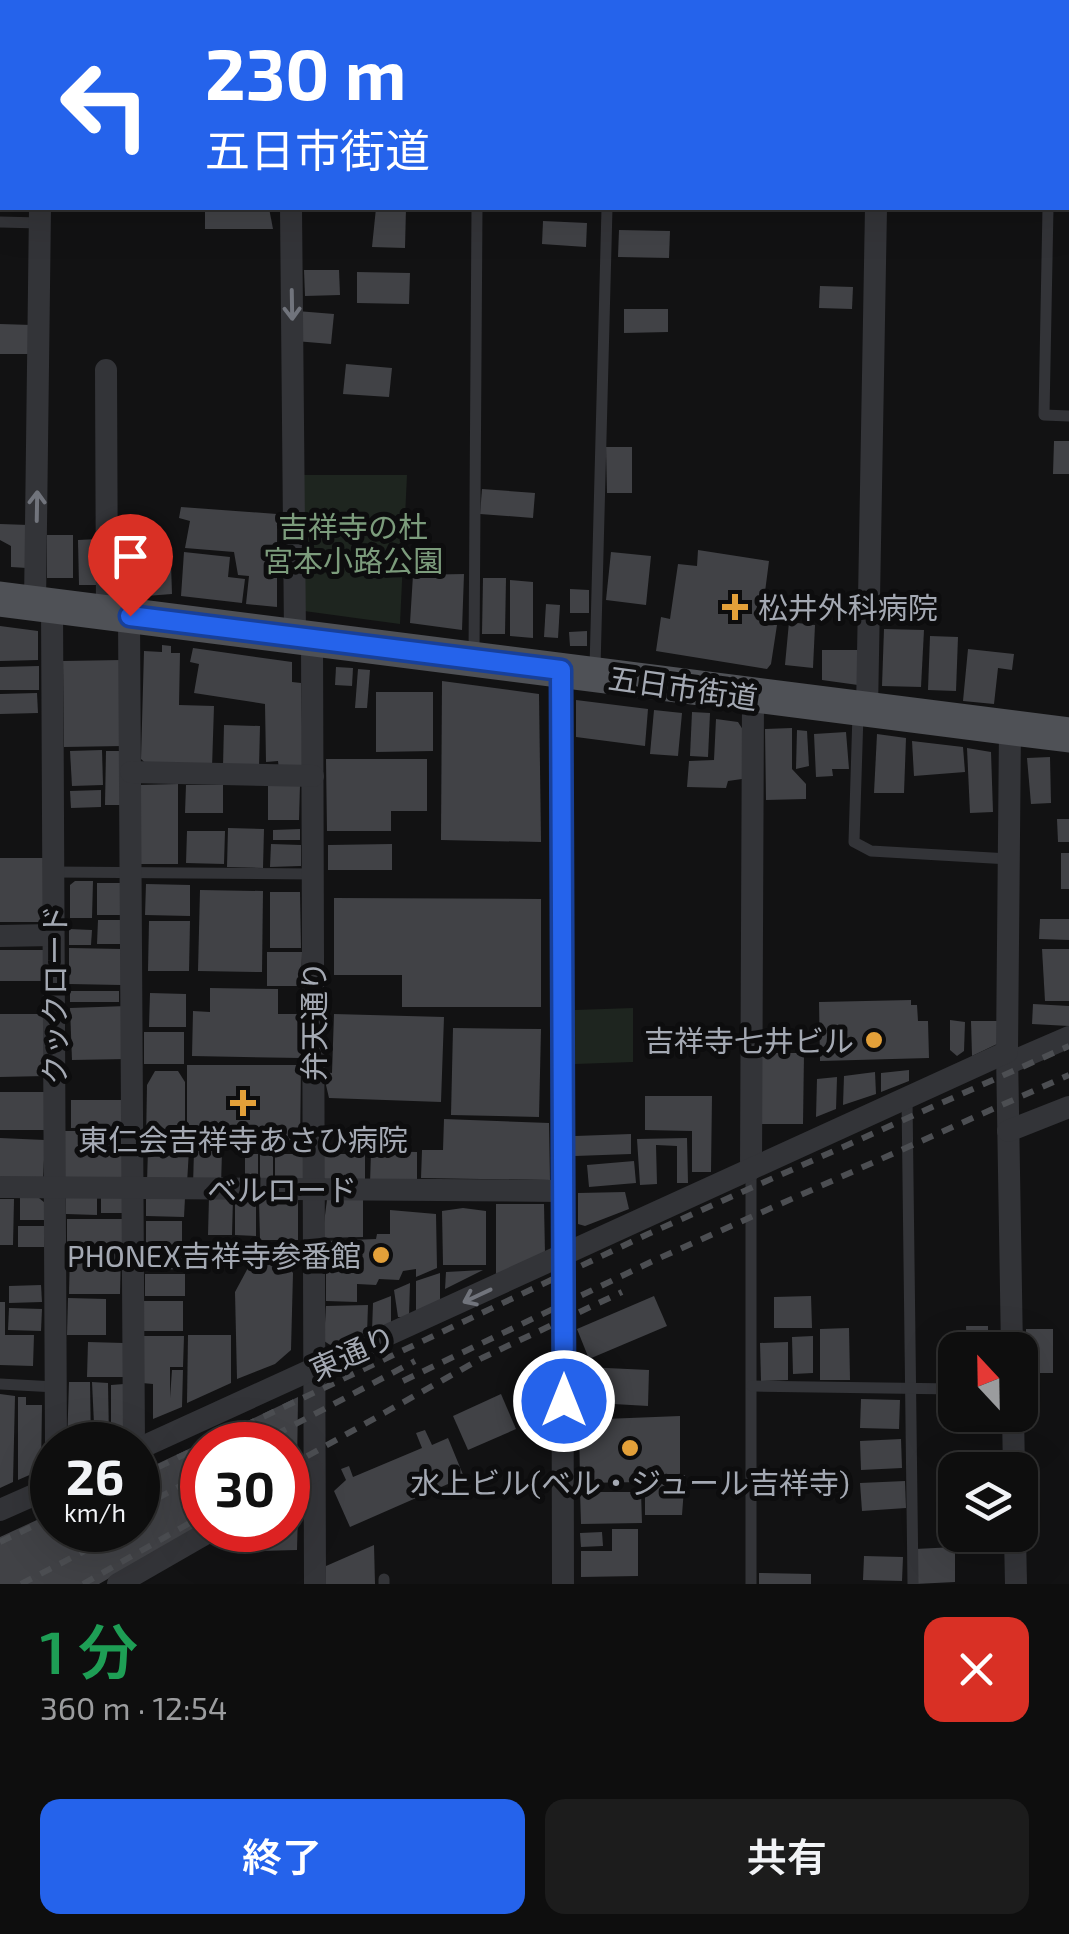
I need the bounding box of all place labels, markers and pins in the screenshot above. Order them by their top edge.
pin [88,514,173,617]
place label: 松井外科病院 [758,589,938,625]
marker: 松井外科病院 [722,594,748,620]
place label: 吉祥寺七井ビル [644,1022,854,1058]
marker: 吉祥寺七井ビル [863,1029,885,1051]
marker: 東仁会吉祥寺あさひ病院 [230,1090,256,1116]
place label: 東仁会吉祥寺あさひ病院 [78,1121,408,1157]
place label: PHONEX吉祥寺参番館 [67,1237,361,1273]
marker: PHONEX吉祥寺参番館 [370,1244,392,1266]
marker: 水上ビル(ベル・ジュール吉祥寺) [619,1437,641,1459]
place label: 水上ビル(ベル・ジュール吉祥寺) [410,1464,850,1500]

